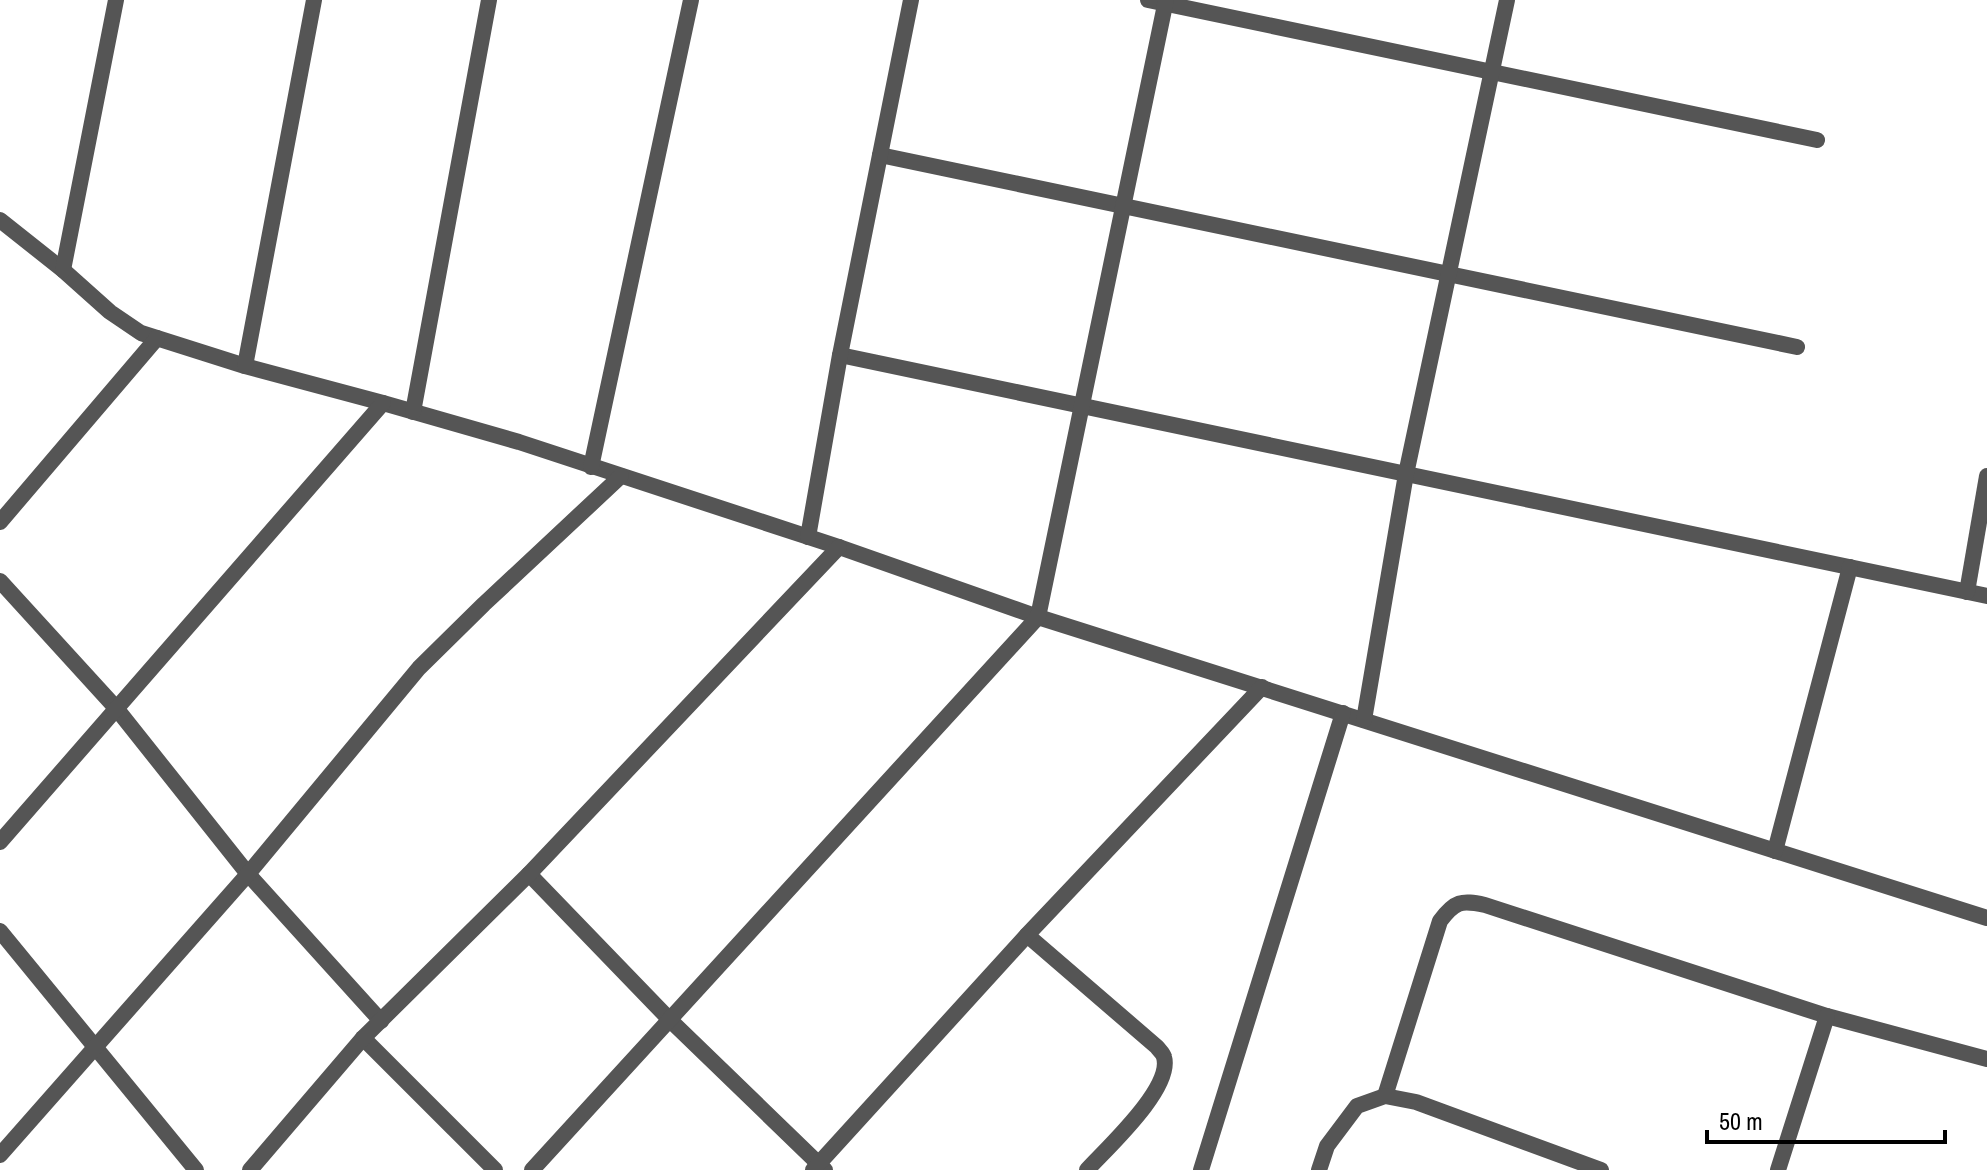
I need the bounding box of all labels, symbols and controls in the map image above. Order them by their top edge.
scale bar [1707,1094,1945,1144]
text: 50 m [1719,1105,1763,1137]

